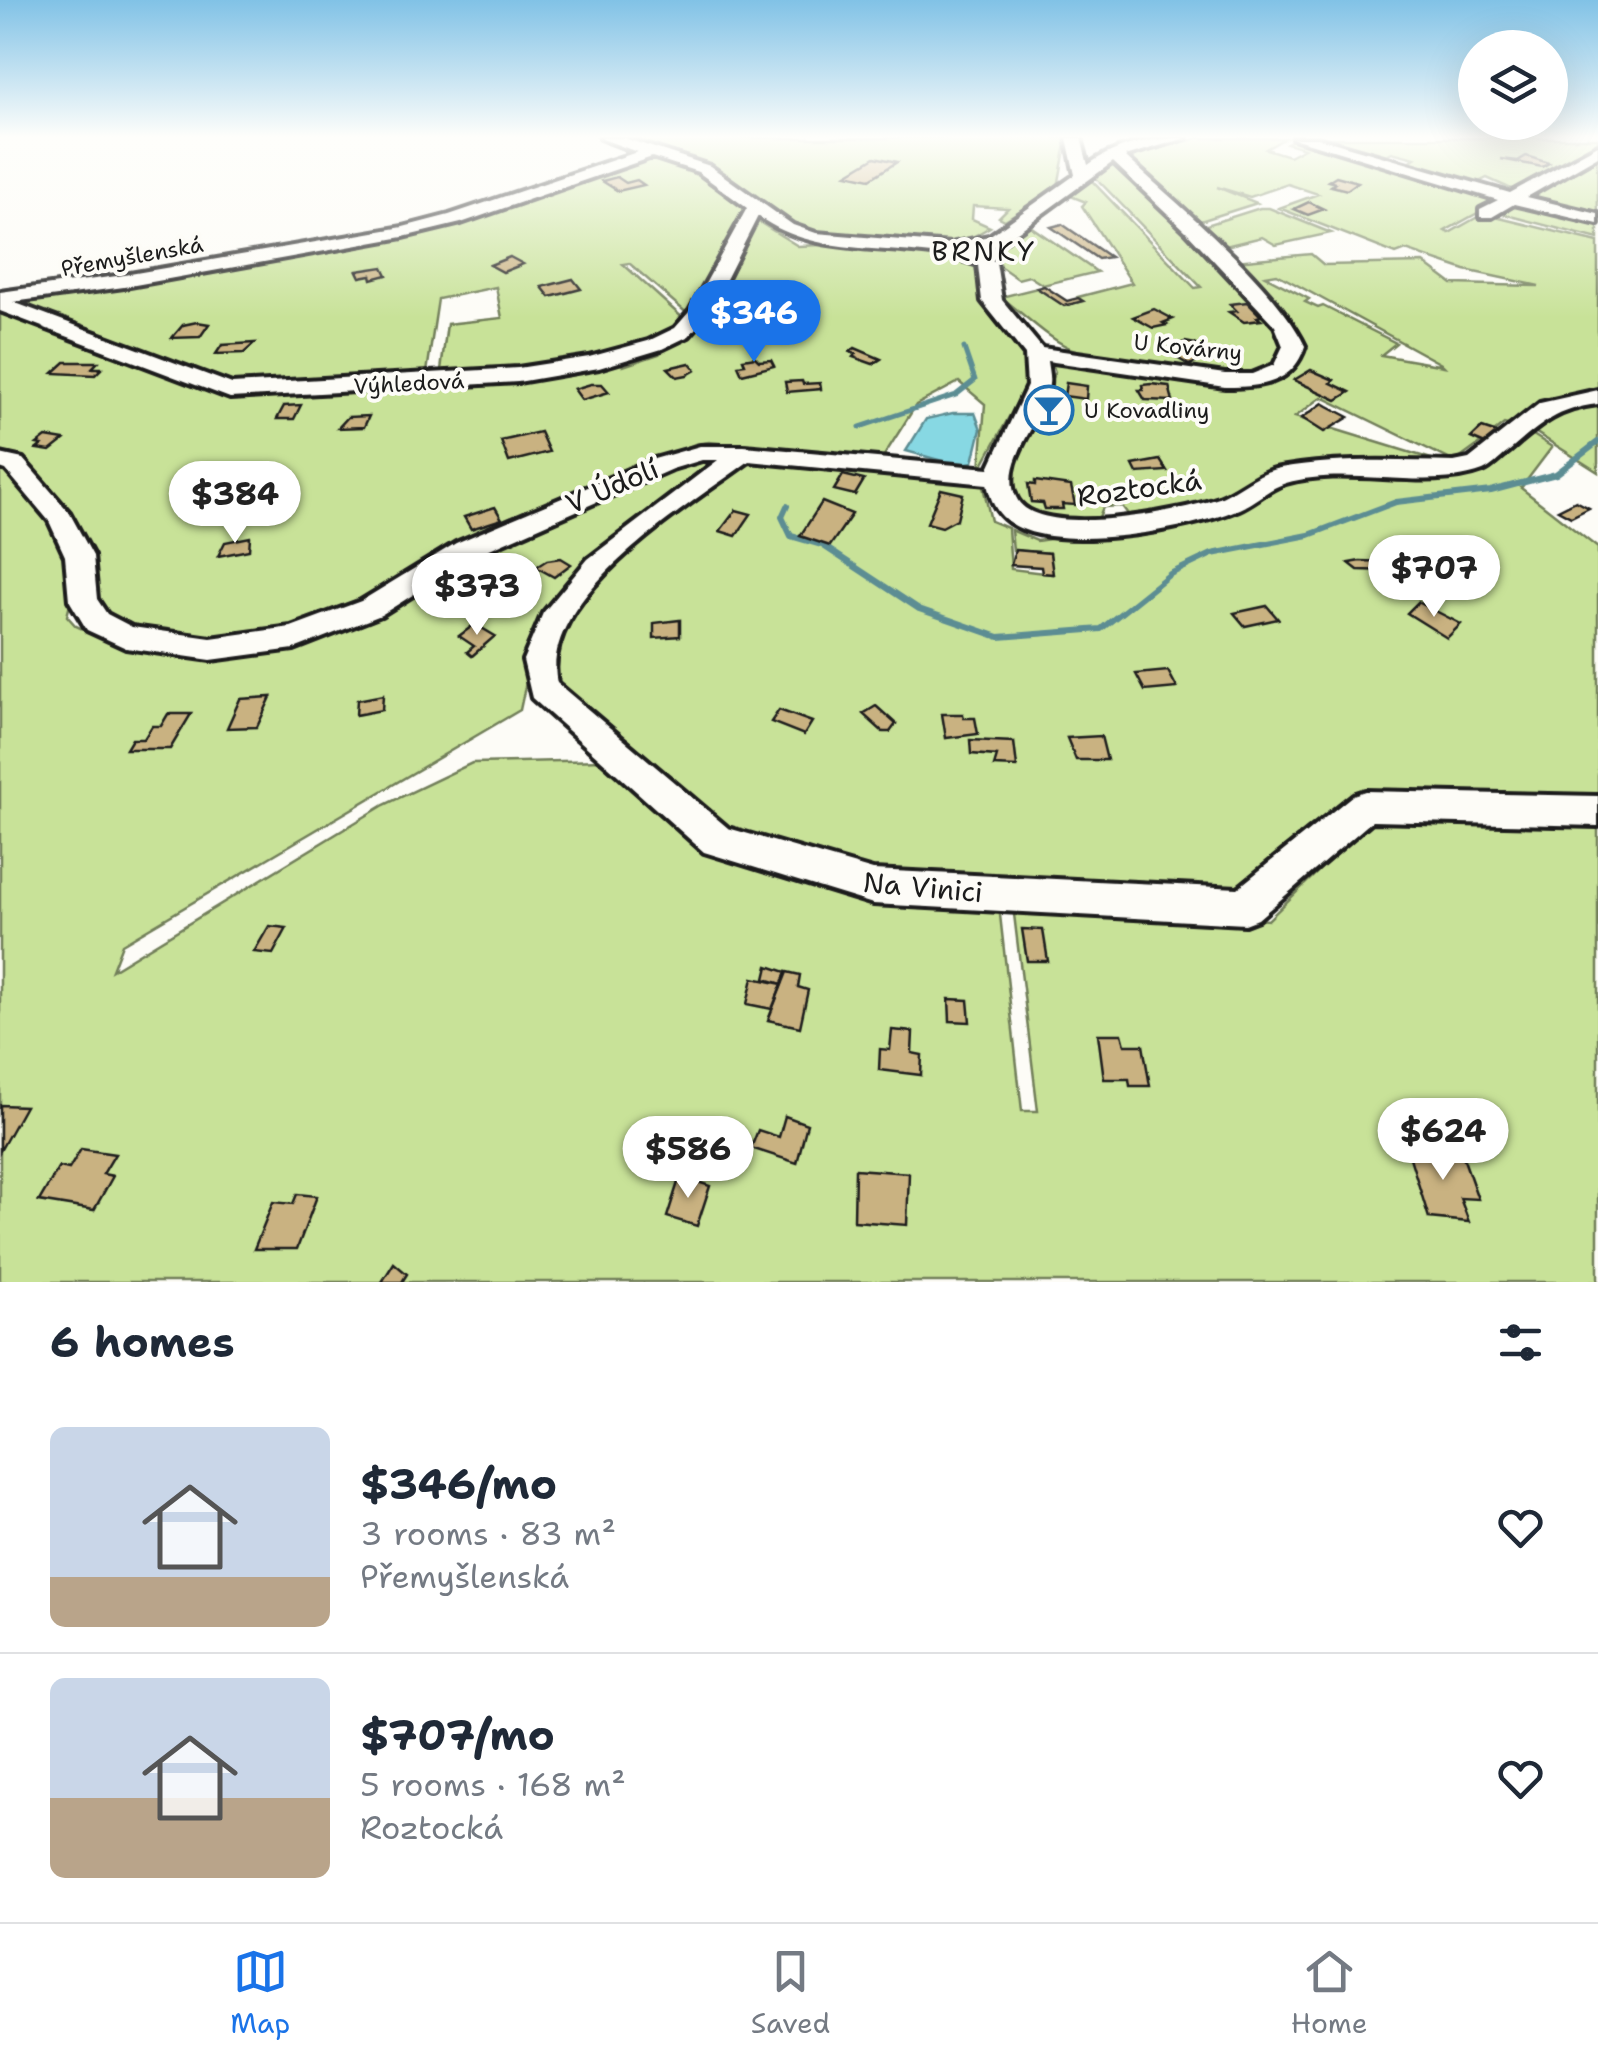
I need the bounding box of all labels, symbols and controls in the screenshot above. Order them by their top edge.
map controls [1458,30,1568,140]
button: layers [1458,30,1568,140]
street label: Přemyšlenská [59,230,206,283]
district label: BRNKY [931,232,1037,270]
pin: $346 [695,280,813,365]
text: $346 [710,291,798,334]
street label: U Kovárny [1132,327,1244,368]
street label: Výhledová [353,366,465,401]
bar icon: U Kovadliny [1023,384,1075,436]
place label: U Kovadliny [1084,396,1209,425]
street label: V Údolí [560,449,664,523]
street label: Roztocká [1074,460,1204,516]
pin: $384 [176,461,294,546]
text: $384 [191,472,279,515]
pin: $707 [1375,535,1493,620]
text: $707 [1390,546,1478,589]
pin: $373 [418,553,536,638]
text: $373 [434,564,520,607]
street label: Na Vinici [862,863,984,911]
pin: $624 [1384,1098,1502,1183]
text: $624 [1400,1109,1486,1152]
pin: $586 [629,1116,747,1201]
text: $586 [645,1127,731,1170]
text: 6 homes [50,1314,235,1370]
icon: filters [1493,1315,1548,1370]
text: $346/mo [360,1456,557,1512]
icon: home [130,1467,250,1587]
icon: heart [1493,1500,1548,1555]
text: 3 rooms · 83 m² [360,1512,616,1555]
text: Přemyšlenská [360,1555,569,1598]
text: $707/mo [360,1707,555,1763]
icon: home [130,1718,250,1838]
icon: heart [1493,1751,1548,1806]
text: 5 rooms · 168 m² [360,1763,626,1806]
text: Roztocká [360,1806,503,1849]
tab: Map [230,1944,290,2042]
tab: Saved [751,1944,830,2042]
tab: Home [1291,1944,1368,2042]

